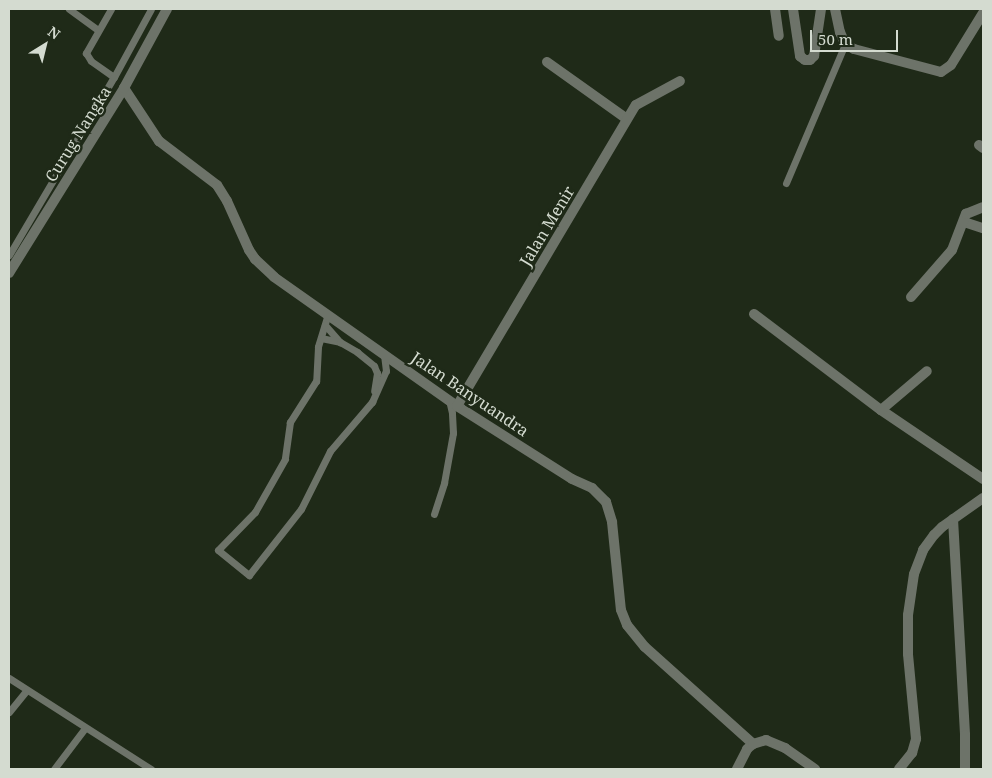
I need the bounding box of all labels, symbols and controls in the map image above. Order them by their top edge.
north arrow [20,20,70,70]
scale bar [812,20,900,52]
text: N [44,22,64,43]
text: 50 m [818,29,853,49]
street label: Curug Nangka [41,83,115,185]
street label: Jalan Menir [516,183,578,269]
street label: Jalan Banyuandra [408,348,532,440]

